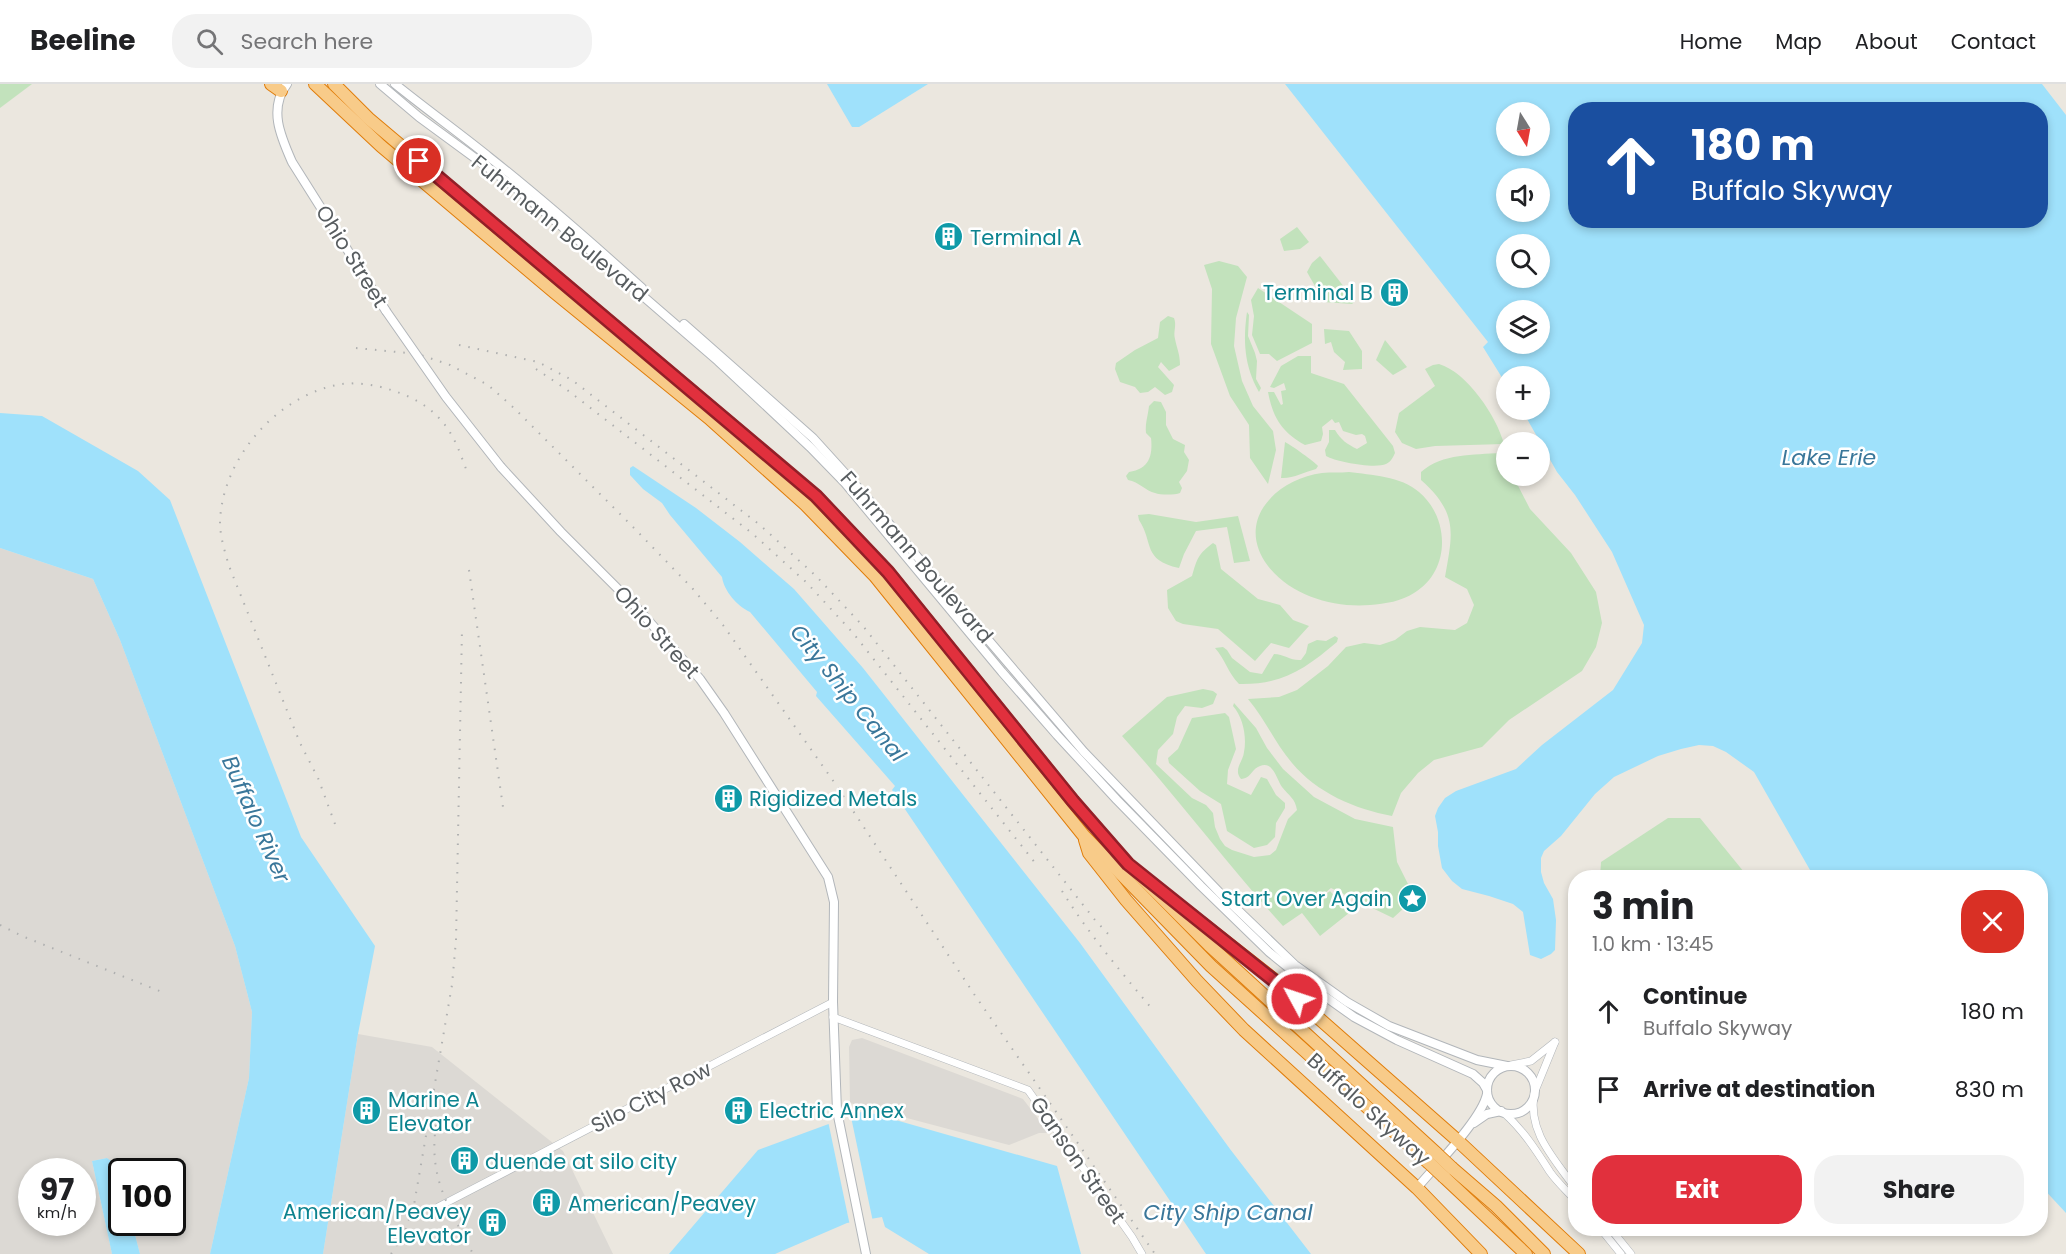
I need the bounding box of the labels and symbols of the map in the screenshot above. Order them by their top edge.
north arrow [1496,102,1550,156]
pin [393,135,444,186]
street label: Fuhrmann Boulevard [466,148,654,308]
street label: Ohio Street [309,199,395,313]
building icon: Terminal A [933,221,965,253]
place label: Terminal A [970,223,1082,252]
building icon: Terminal B [1378,276,1410,308]
place label: Terminal B [1263,278,1373,307]
water label: Lake Erie [1782,442,1876,473]
street label: Fuhrmann Boulevard [834,465,1000,649]
street label: Ohio Street [608,579,706,685]
water label: City Ship Canal [783,617,914,769]
water label: Buffalo River [214,751,298,888]
building icon: Rigidized Metals [712,782,744,814]
place label: Rigidized Metals [749,784,917,813]
place icon: Start Over Again [1397,882,1429,914]
place label: Start Over Again [1221,884,1392,913]
position arrow [1265,967,1329,1031]
street label: Buffalo Skyway [1301,1046,1437,1172]
street label: Silo City Row [586,1054,716,1140]
place label: Marine A Elevator [388,1085,480,1138]
street label: Ganson Street [1023,1091,1133,1229]
building icon: Electric Annex [722,1094,754,1126]
building icon: Marine A Elevator [351,1095,383,1127]
place label: Electric Annex [759,1096,904,1125]
building icon: duende at silo city [448,1145,480,1177]
place label: duende at silo city [485,1147,677,1176]
speed limit sign: 100 [108,1158,186,1236]
building icon: American/Peavey [531,1187,563,1219]
place label: American/Peavey [568,1189,756,1218]
place label: American/Peavey Elevator [283,1197,471,1250]
water label: City Ship Canal [1143,1197,1313,1228]
building icon: American/Peavey Elevator [476,1207,508,1239]

